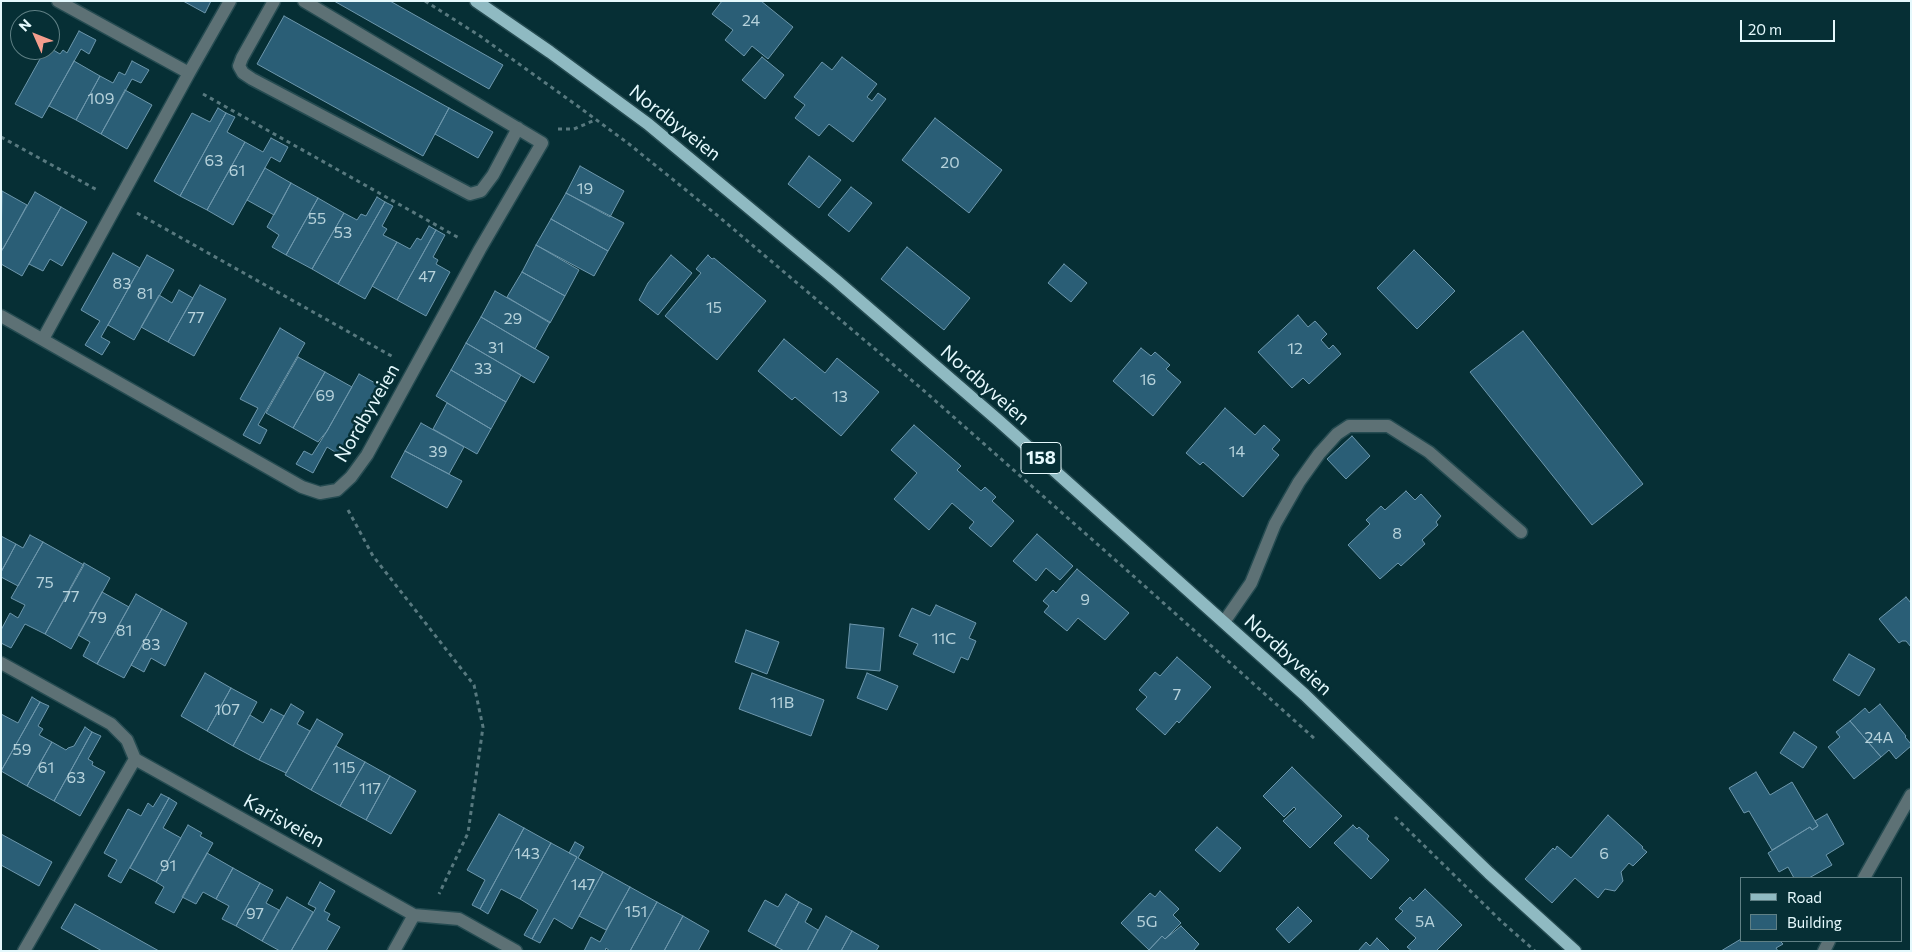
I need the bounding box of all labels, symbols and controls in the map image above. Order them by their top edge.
north arrow [10,10,60,60]
scale bar [1742,10,1837,42]
house number: 24 [742,11,760,31]
text: N [15,15,34,35]
text: 20 m [1748,20,1782,38]
street label: Nordbyveien [625,80,725,166]
house number: 109 [88,89,114,109]
house number: 63 [205,151,223,171]
house number: 20 [940,153,960,173]
house number: 61 [229,161,245,181]
house number: 19 [577,179,593,199]
house number: 55 [308,209,326,229]
house number: 53 [334,223,352,243]
house number: 47 [418,267,436,287]
house number: 83 [113,274,131,294]
house number: 81 [137,284,153,304]
house number: 15 [706,298,722,318]
house number: 77 [188,308,204,328]
house number: 29 [504,309,522,329]
house number: 31 [488,338,504,358]
house number: 12 [1287,339,1303,359]
street label: Nordbyveien [936,340,1034,430]
house number: 33 [474,359,492,379]
street label: Nordbyveien [330,360,404,466]
house number: 16 [1140,370,1156,390]
house number: 69 [315,386,335,406]
house number: 13 [832,387,848,407]
house number: 39 [429,442,447,462]
road number: 158 [1021,442,1061,473]
house number: 14 [1229,442,1245,462]
house number: 8 [1392,524,1402,544]
house number: 75 [36,573,54,593]
house number: 77 [63,587,79,607]
house number: 9 [1080,590,1090,610]
house number: 79 [89,608,107,628]
street label: Nordbyveien [1240,610,1336,700]
house number: 81 [116,621,132,641]
house number: 11C [932,629,956,649]
house number: 83 [142,635,160,655]
house number: 7 [1173,685,1181,705]
house number: 11B [770,693,794,713]
house number: 107 [214,700,240,720]
house number: 24A [1864,728,1894,748]
house number: 59 [13,740,31,760]
house number: 61 [38,758,54,778]
house number: 115 [333,758,355,778]
house number: 63 [67,768,85,788]
house number: 117 [359,779,381,799]
street label: Karisveien [240,789,328,853]
house number: 143 [514,844,540,864]
house number: 6 [1599,844,1609,864]
house number: 91 [160,856,176,876]
house number: 147 [571,875,595,895]
legend [1740,877,1902,942]
text: Road [1787,888,1822,906]
house number: 151 [625,902,647,922]
house number: 97 [246,904,264,924]
house number: 5G [1137,912,1157,932]
house number: 5A [1415,912,1435,932]
text: Building [1787,913,1842,931]

